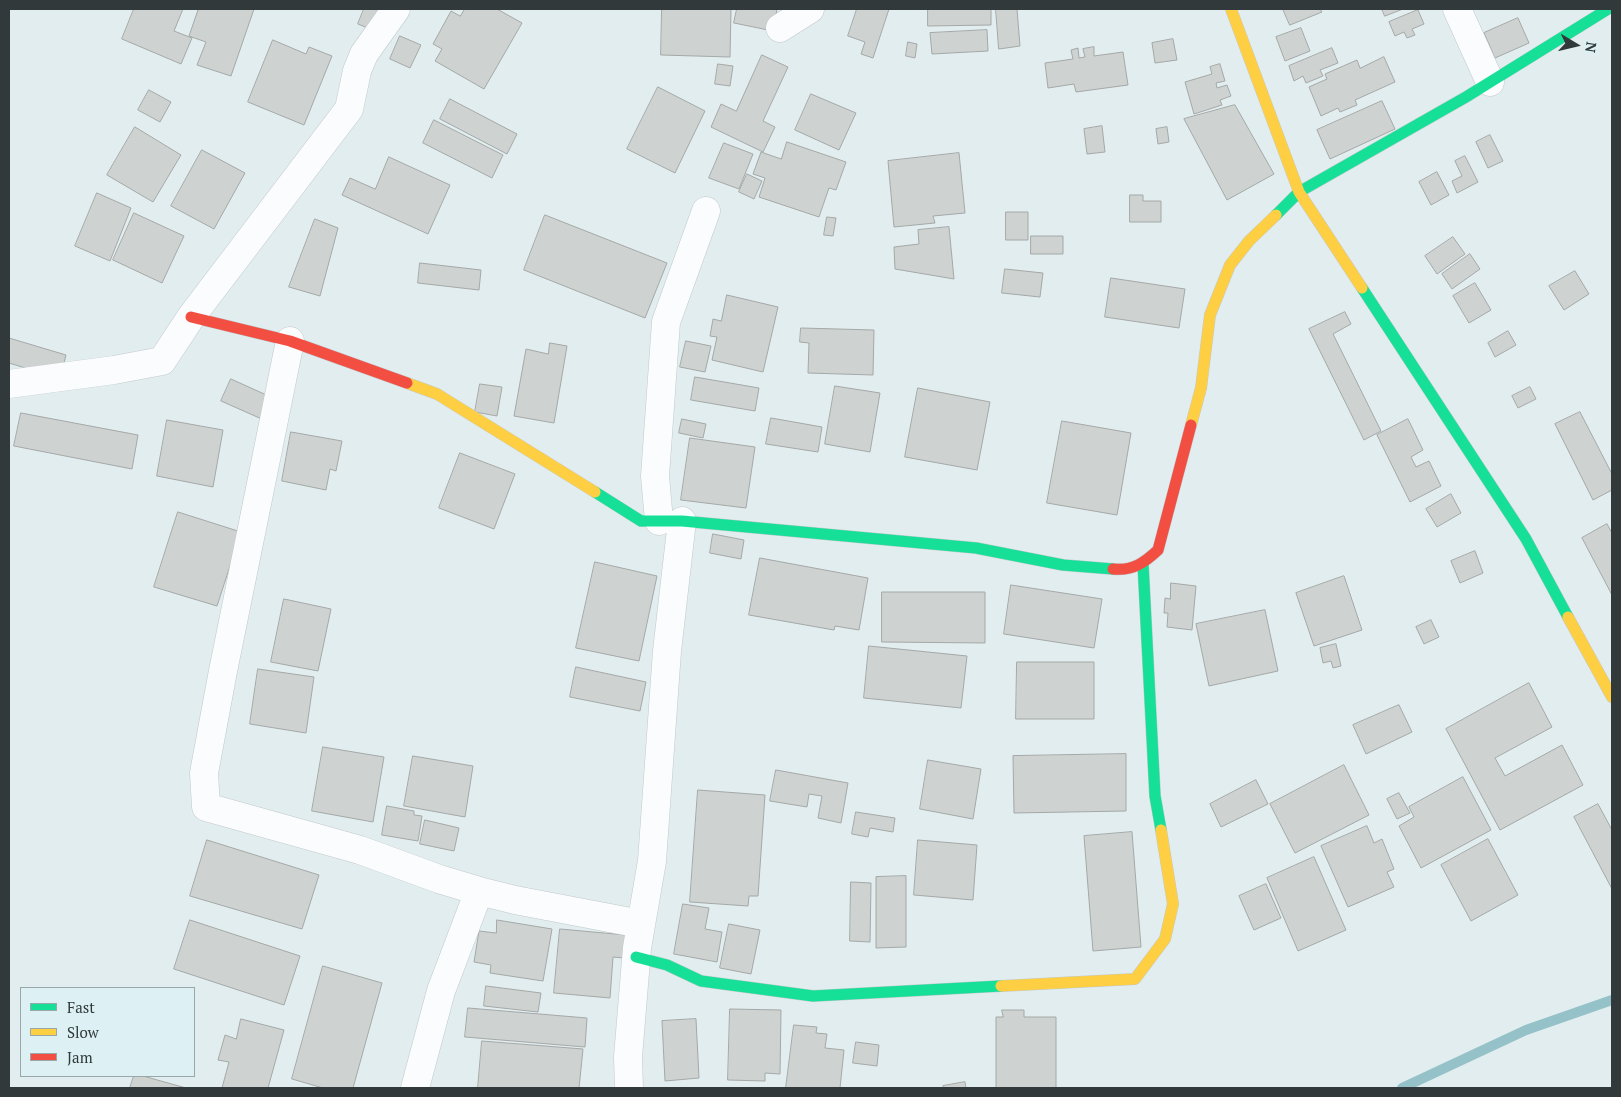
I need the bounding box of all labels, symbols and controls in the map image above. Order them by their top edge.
north arrow [1551,20,1601,70]
text: N [1581,41,1602,54]
legend [20,987,195,1077]
text: Fast [67,997,95,1017]
text: Slow [67,1022,99,1042]
text: Jam [67,1047,93,1067]

